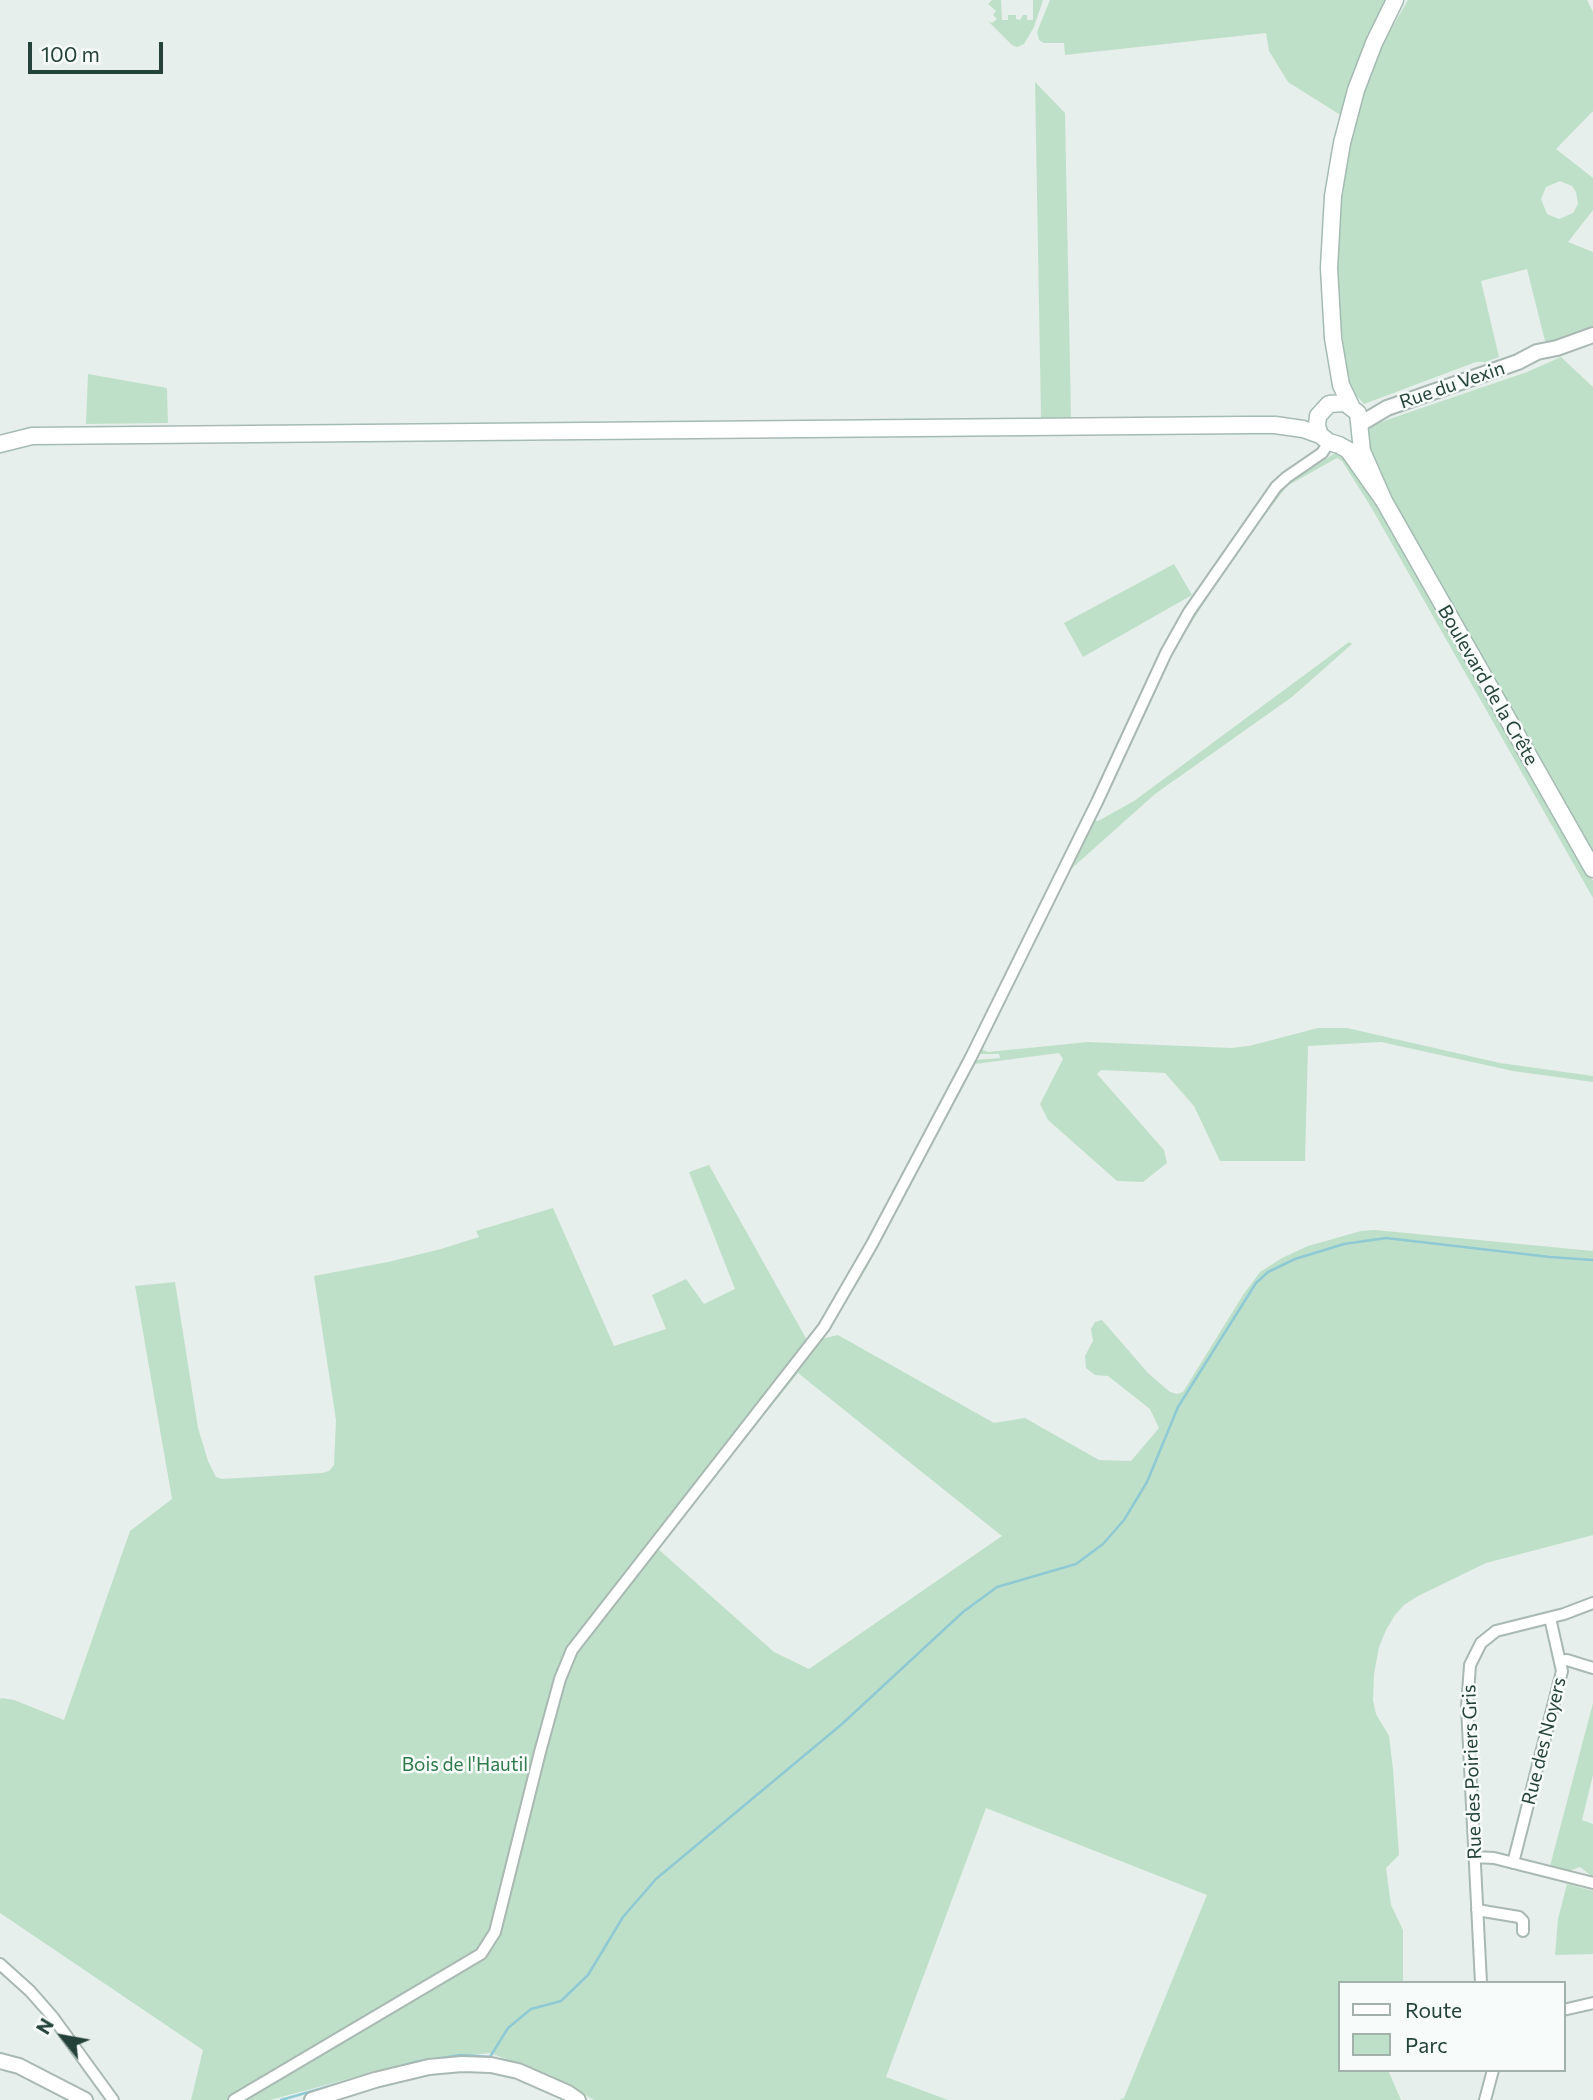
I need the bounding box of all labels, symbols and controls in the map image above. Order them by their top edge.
scale bar [32,28,166,72]
text: 100 m [41,41,100,66]
street label: Rue du Vexin [1396,356,1508,414]
street label: Boulevard de la Crête [1433,601,1543,769]
street label: Rue des Noyers [1517,1675,1571,1807]
street label: Rue des Poiriers Gris [1458,1684,1486,1860]
park label: Bois de l'Hautil [402,1754,528,1776]
legend [1338,1981,1565,2072]
text: Route [1405,1997,1462,2022]
north arrow [28,2002,98,2072]
text: N [31,2014,58,2038]
text: Parc [1405,2032,1448,2057]

